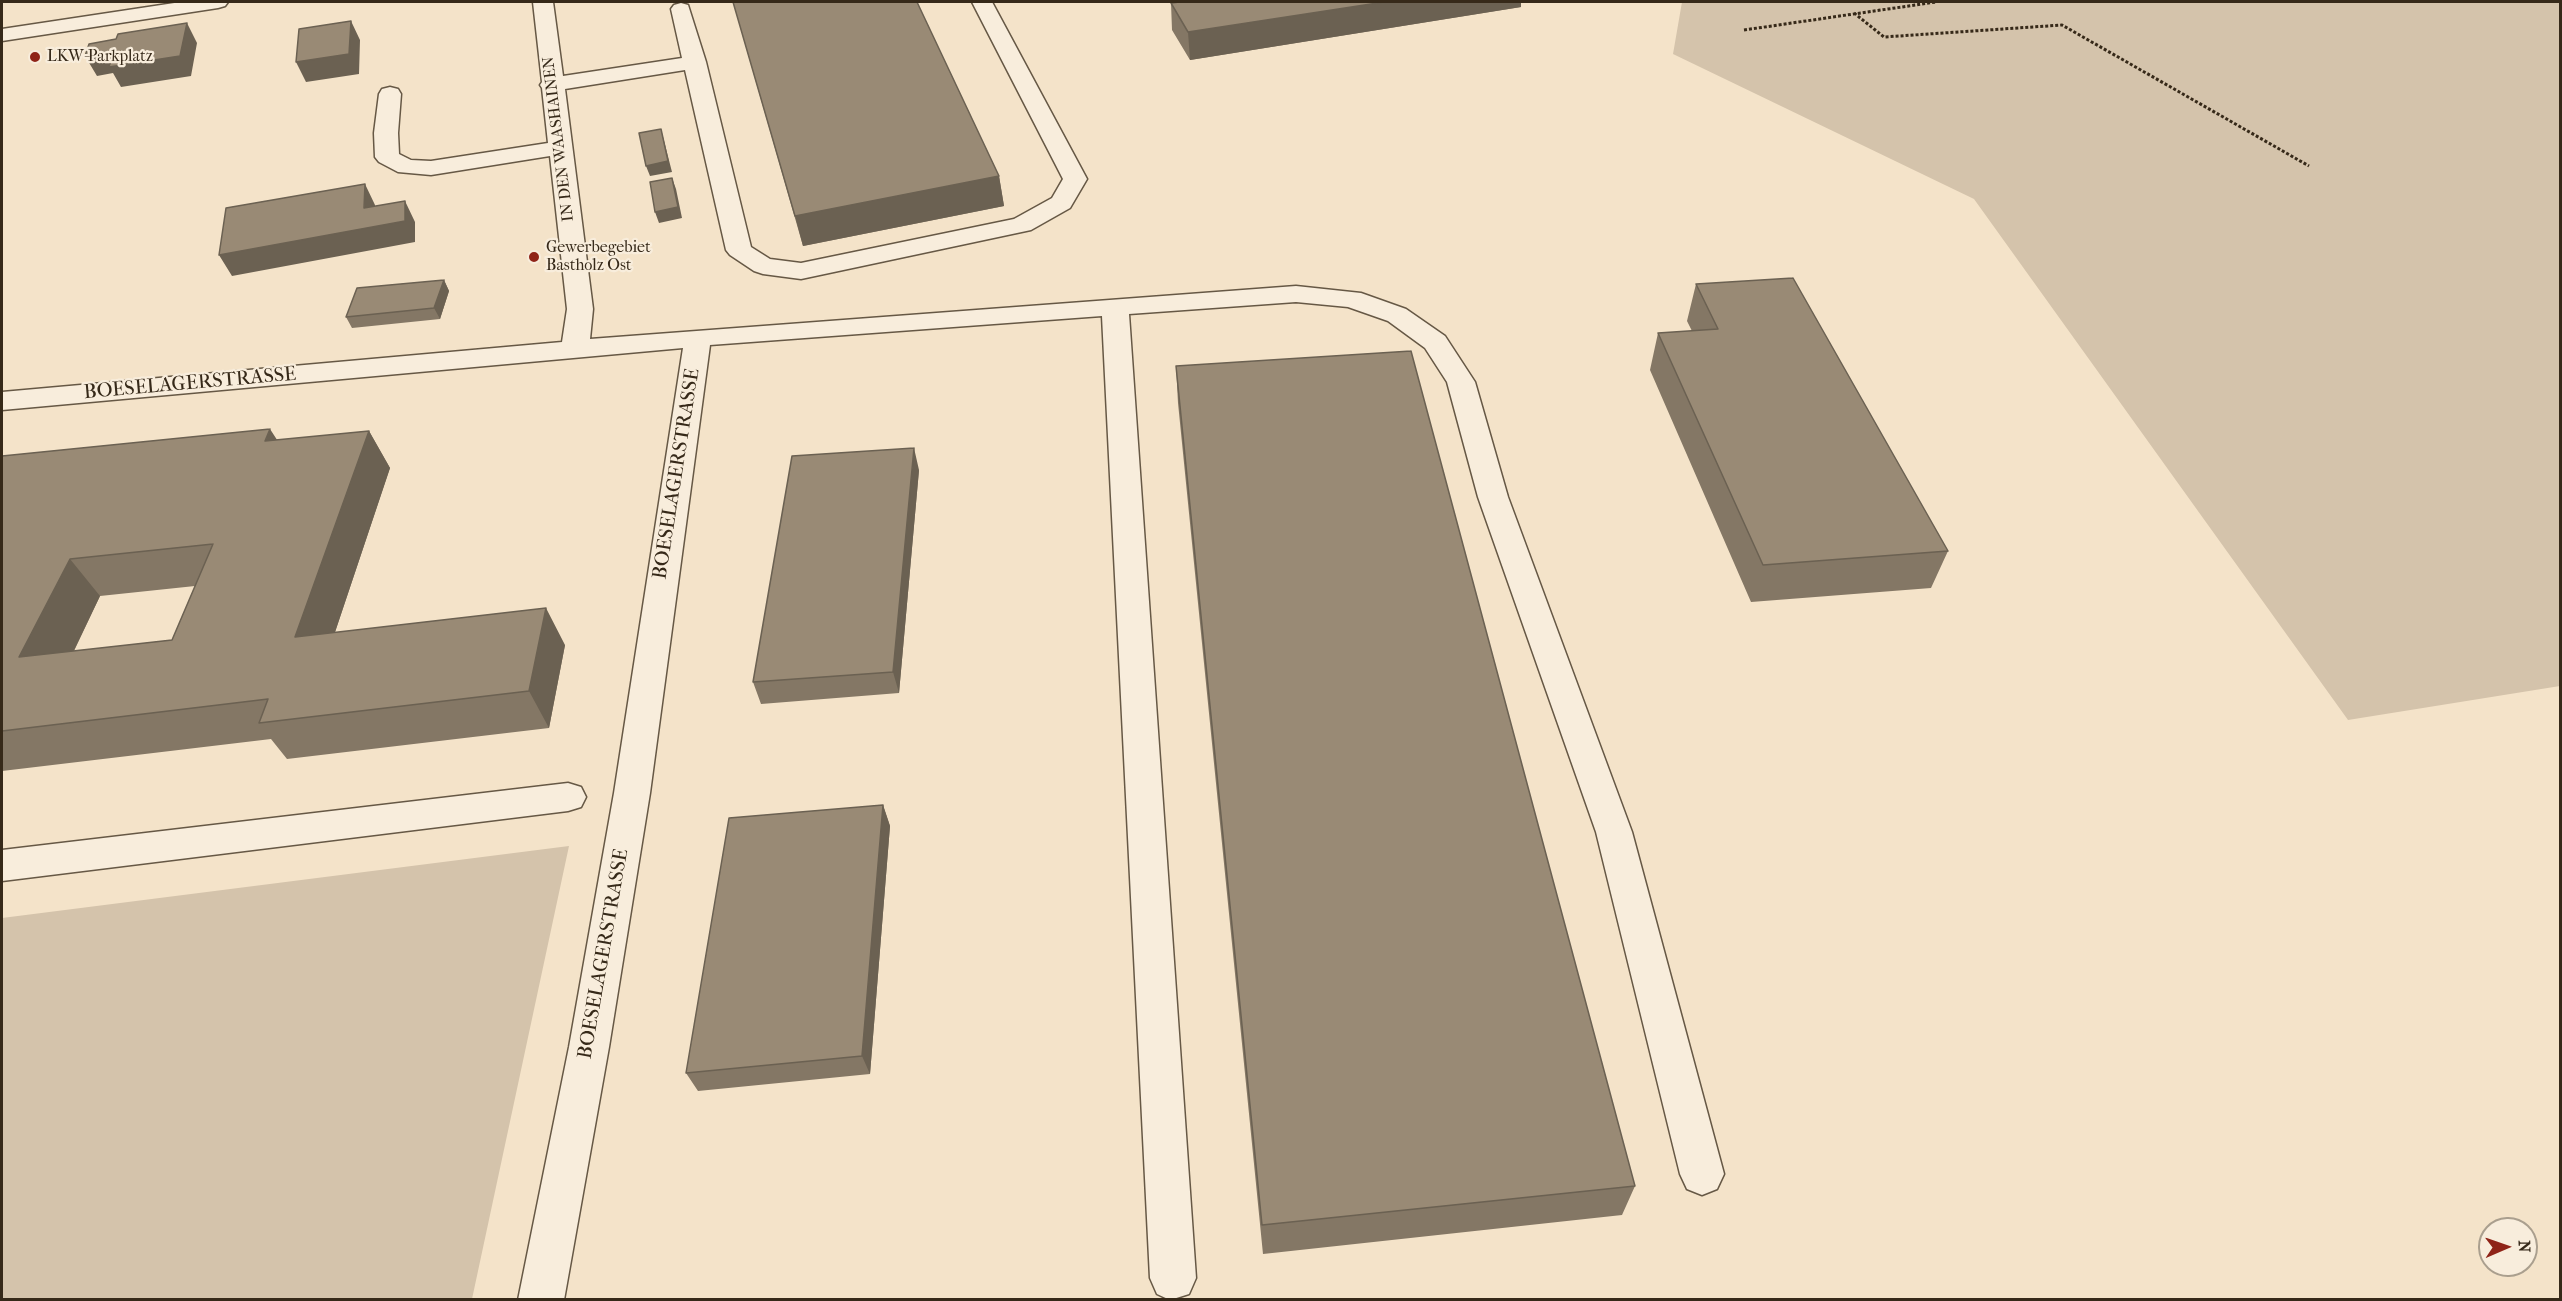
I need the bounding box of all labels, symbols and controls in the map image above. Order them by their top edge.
place label: LKW-Parkplatz [47,47,153,67]
marker: LKW-Parkplatz [28,50,42,64]
street label: IN DEN WAASHAINEN [539,55,579,223]
place label: Gewerbegebiet Bastholz Ost [546,238,651,276]
marker: Gewerbegebiet Bastholz Ost [527,250,541,264]
street label: BOESELAGERSTRASSE [83,363,297,405]
street label: BOESELAGERSTRASSE [648,367,706,581]
street label: BOESELAGERSTRASSE [574,847,634,1061]
north arrow [2478,1217,2538,1277]
text: N [2515,1240,2534,1253]

